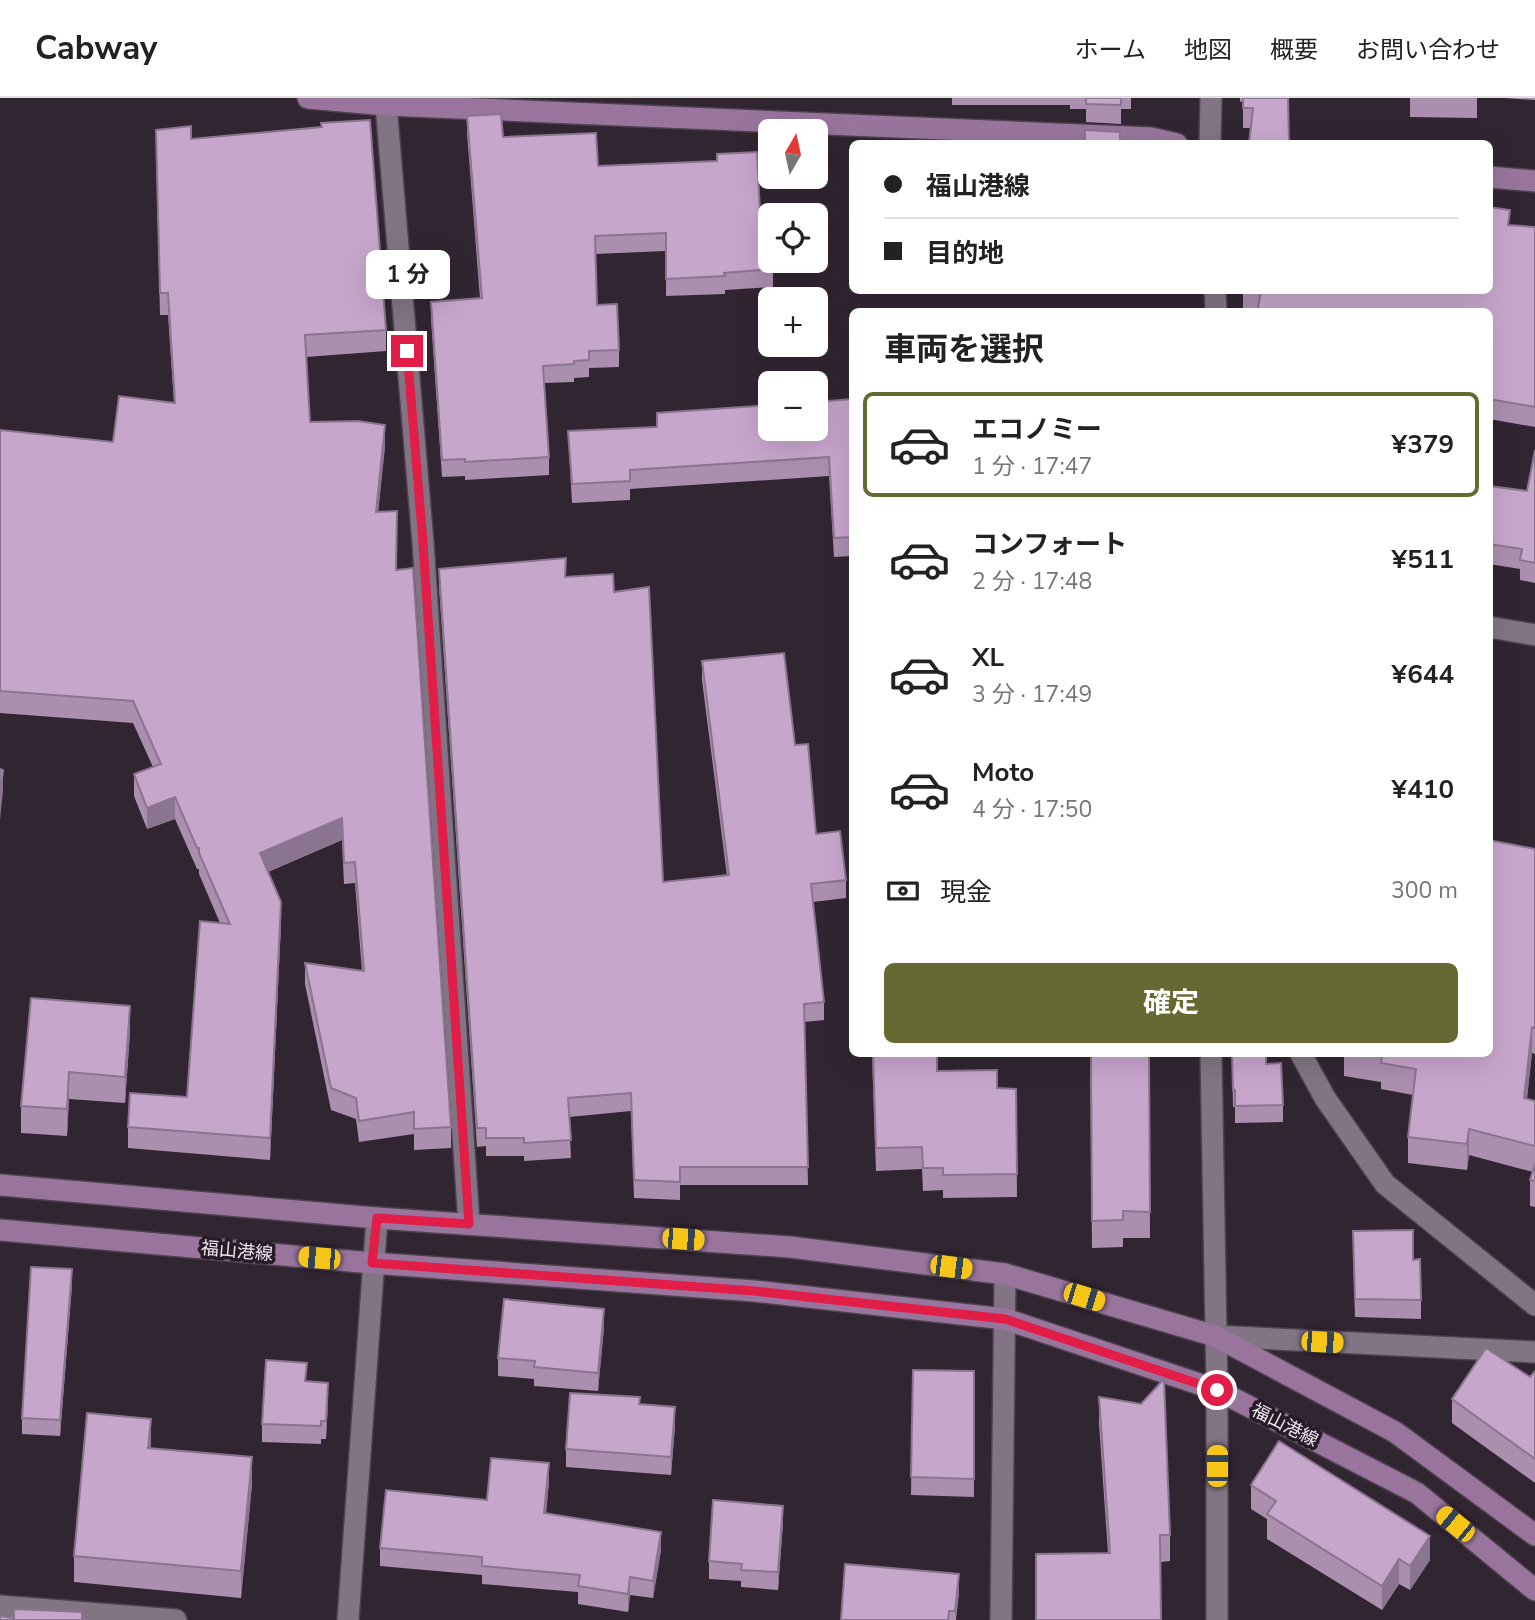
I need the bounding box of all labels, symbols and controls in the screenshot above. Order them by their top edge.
text: Cabway [35,26,157,71]
text: ホーム [1075,34,1146,66]
text: 地図 [1184,34,1232,66]
text: 概要 [1270,34,1318,66]
text: お問い合わせ [1356,34,1500,66]
north arrow [758,119,828,189]
map controls [758,119,828,441]
text: 福山港線 [926,169,1030,204]
button: locate [758,203,828,273]
text: 目的地 [926,236,1004,271]
callout: 1 分 [365,250,449,299]
text: 1 分 [386,259,430,290]
button: + [758,287,828,357]
text: 車両を選択 [884,328,1044,371]
route end [391,335,423,367]
button: − [758,371,828,441]
text: エコノミー [972,412,1102,447]
icon: car [888,413,951,476]
text: ¥379 [1392,427,1454,462]
text: 1 分 · 17:47 [972,451,1092,482]
text: コンフォート [972,527,1127,562]
icon: car [888,528,951,591]
text: ¥511 [1392,542,1454,577]
text: 2 分 · 17:48 [972,566,1092,597]
text: XL [972,640,1004,675]
icon: car [888,643,951,706]
text: ¥644 [1392,657,1454,692]
text: 3 分 · 17:49 [972,679,1092,710]
text: Moto [972,755,1034,790]
icon: car [888,758,951,821]
text: ¥410 [1392,772,1454,807]
text: 4 分 · 17:50 [972,794,1092,825]
icon: cash [884,872,922,910]
text: 現金 [940,875,992,910]
text: 300 m [1391,875,1458,906]
button: 確定 [884,963,1458,1043]
car [662,1227,705,1251]
street label: 福山港線 [200,1236,274,1266]
car [298,1246,341,1270]
car [929,1254,974,1280]
car [1061,1281,1108,1313]
car [1301,1330,1344,1354]
route start [1201,1374,1233,1406]
street label: 福山港線 [1247,1398,1323,1452]
car [1207,1445,1228,1487]
car [1433,1503,1478,1545]

